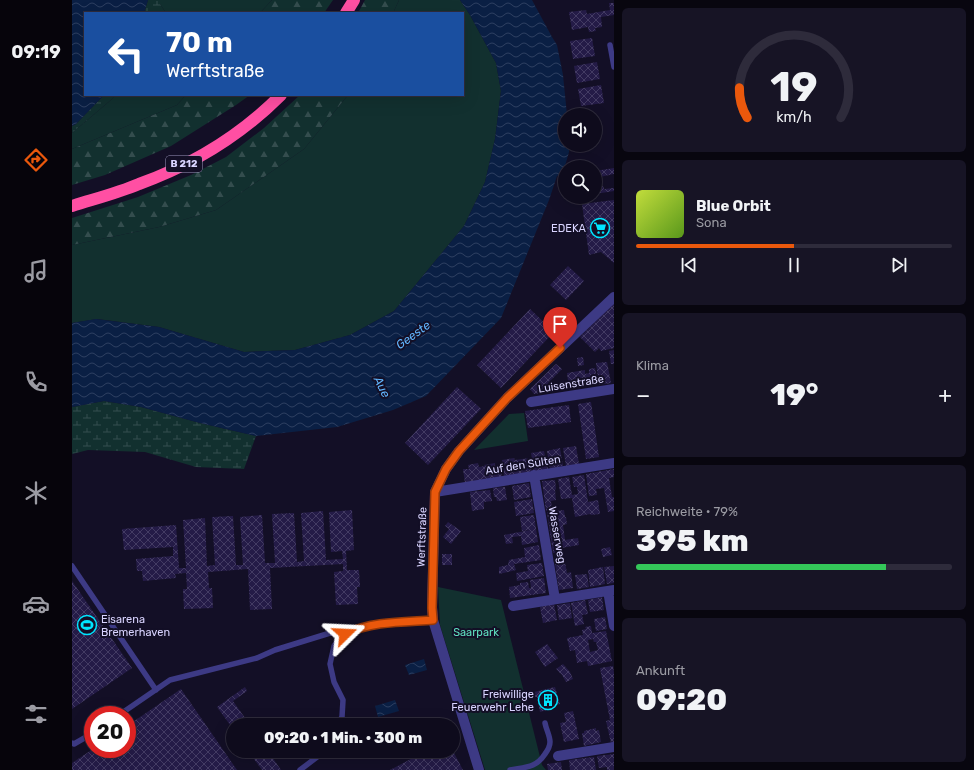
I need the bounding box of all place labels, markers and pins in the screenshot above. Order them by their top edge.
supermarket icon: EDEKA [589,217,611,239]
place label: EDEKA [551,222,587,235]
pin [543,307,577,348]
place label: Eisarena Bremerhaven [101,613,170,639]
sports icon: Eisarena Bremerhaven [76,614,98,636]
place label: Freiwillige Feuerwehr Lehe [451,688,534,714]
building icon: Freiwillige Feuerwehr Lehe [537,689,559,711]

